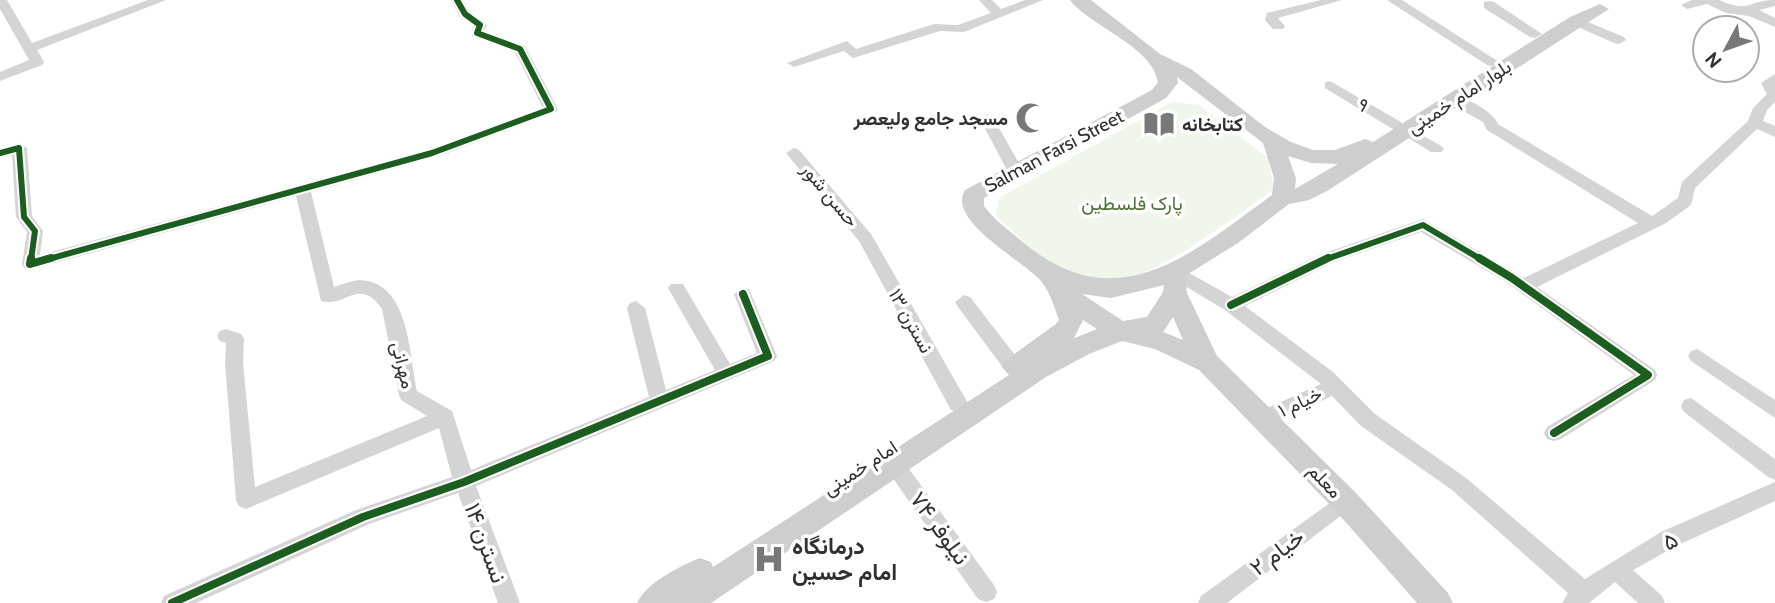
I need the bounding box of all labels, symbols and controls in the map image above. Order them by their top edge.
north arrow [1691,14,1761,84]
text: N [1700,47,1727,72]
street label: بلوار امام خمینی [1403,55,1516,140]
street label: ۹ [1353,93,1373,117]
mosque icon: مسجد جامع ولیعصر [1014,101,1048,135]
street label: Salman Farsi Street [980,104,1128,197]
place label: مسجد جامع ولیعصر [853,107,1008,132]
library icon: کتابخانه [1142,107,1176,141]
place label: کتابخانه [1182,113,1243,136]
street label: حسن شور [796,157,863,232]
park label: پارک فلسطین [1081,192,1183,217]
street label: نسترن ۱۳ [884,285,938,357]
street label: مهرانی [386,339,420,391]
street label: خیام ۱ [1274,382,1326,423]
street label: امام خمینی [818,435,902,501]
street label: معلم [1302,459,1347,504]
street label: نیلوفر ۷۴ [903,486,976,571]
street label: نسترن ۱۴ [458,499,513,587]
street label: خیام ۲ [1244,523,1310,582]
street label: ۵ [1657,525,1683,557]
place label: درمانگاه امام حسین [792,532,897,587]
hospital icon: درمانگاه امام حسین [752,542,786,576]

